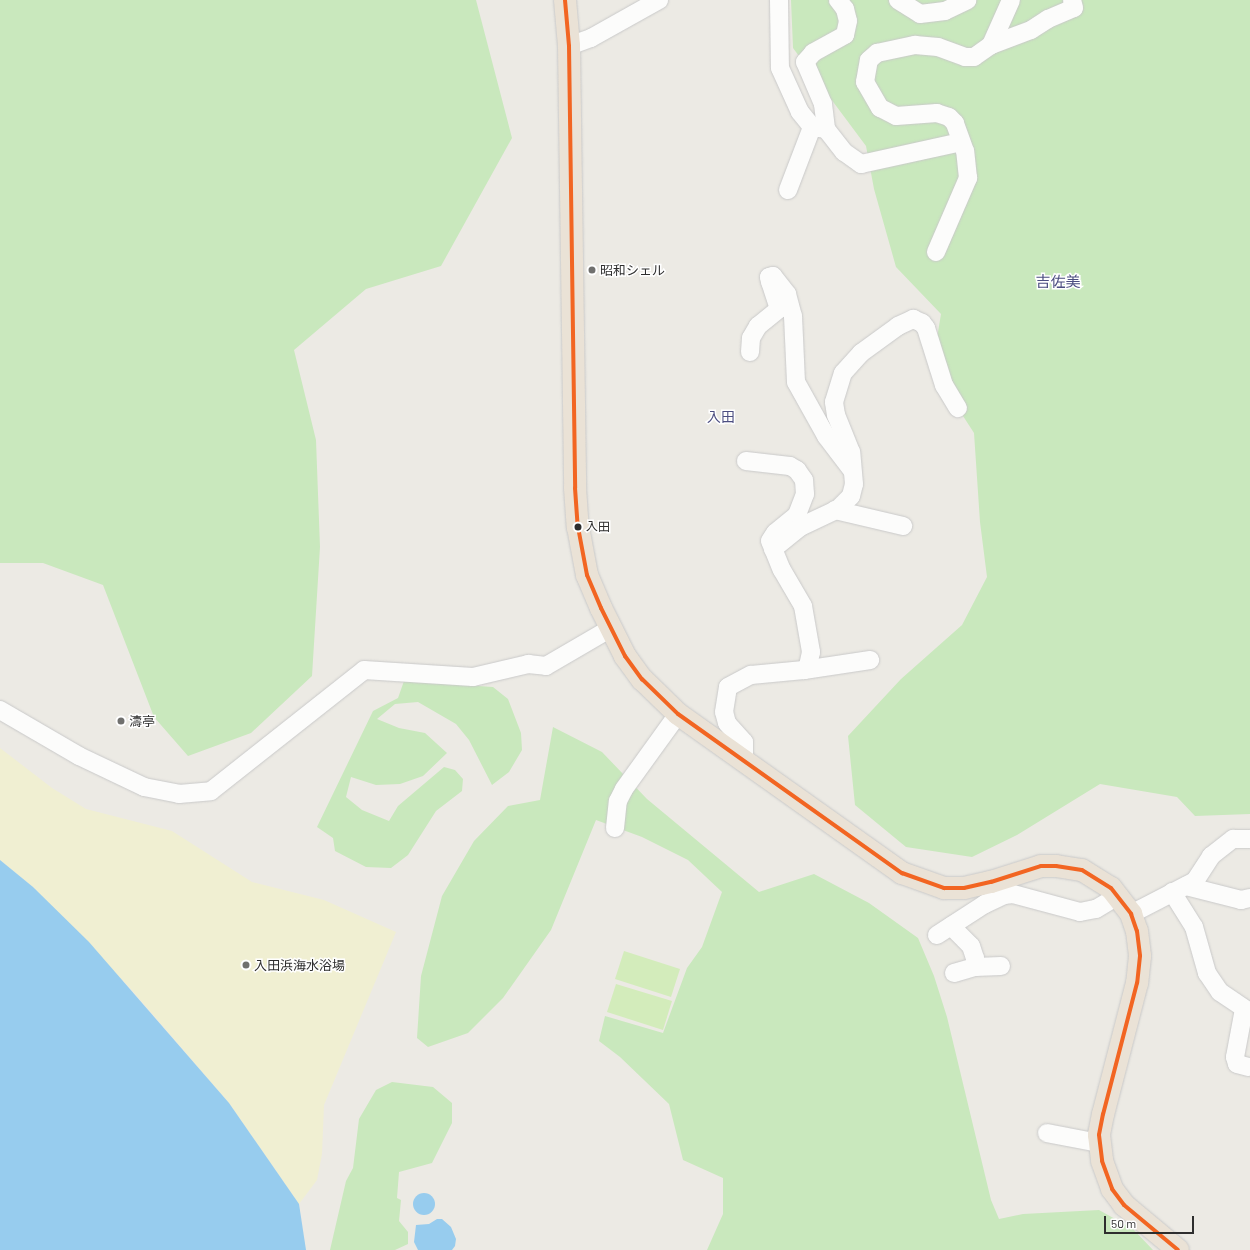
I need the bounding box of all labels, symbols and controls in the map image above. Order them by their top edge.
place label: 昭和シェル [600,262,665,278]
marker: 昭和シェル [587,265,597,275]
district label: 吉佐美 [1036,273,1080,291]
district label: 入田 [707,409,735,425]
place label: 入田 [586,520,610,534]
marker: 入田 [573,522,583,532]
place label: 濤亭 [129,713,155,729]
marker: 濤亭 [116,716,126,726]
place label: 入田浜海水浴場 [254,957,345,973]
marker: 入田浜海水浴場 [241,960,251,970]
scale bar [1106,1208,1196,1234]
text: 50 m [1111,1216,1136,1230]

